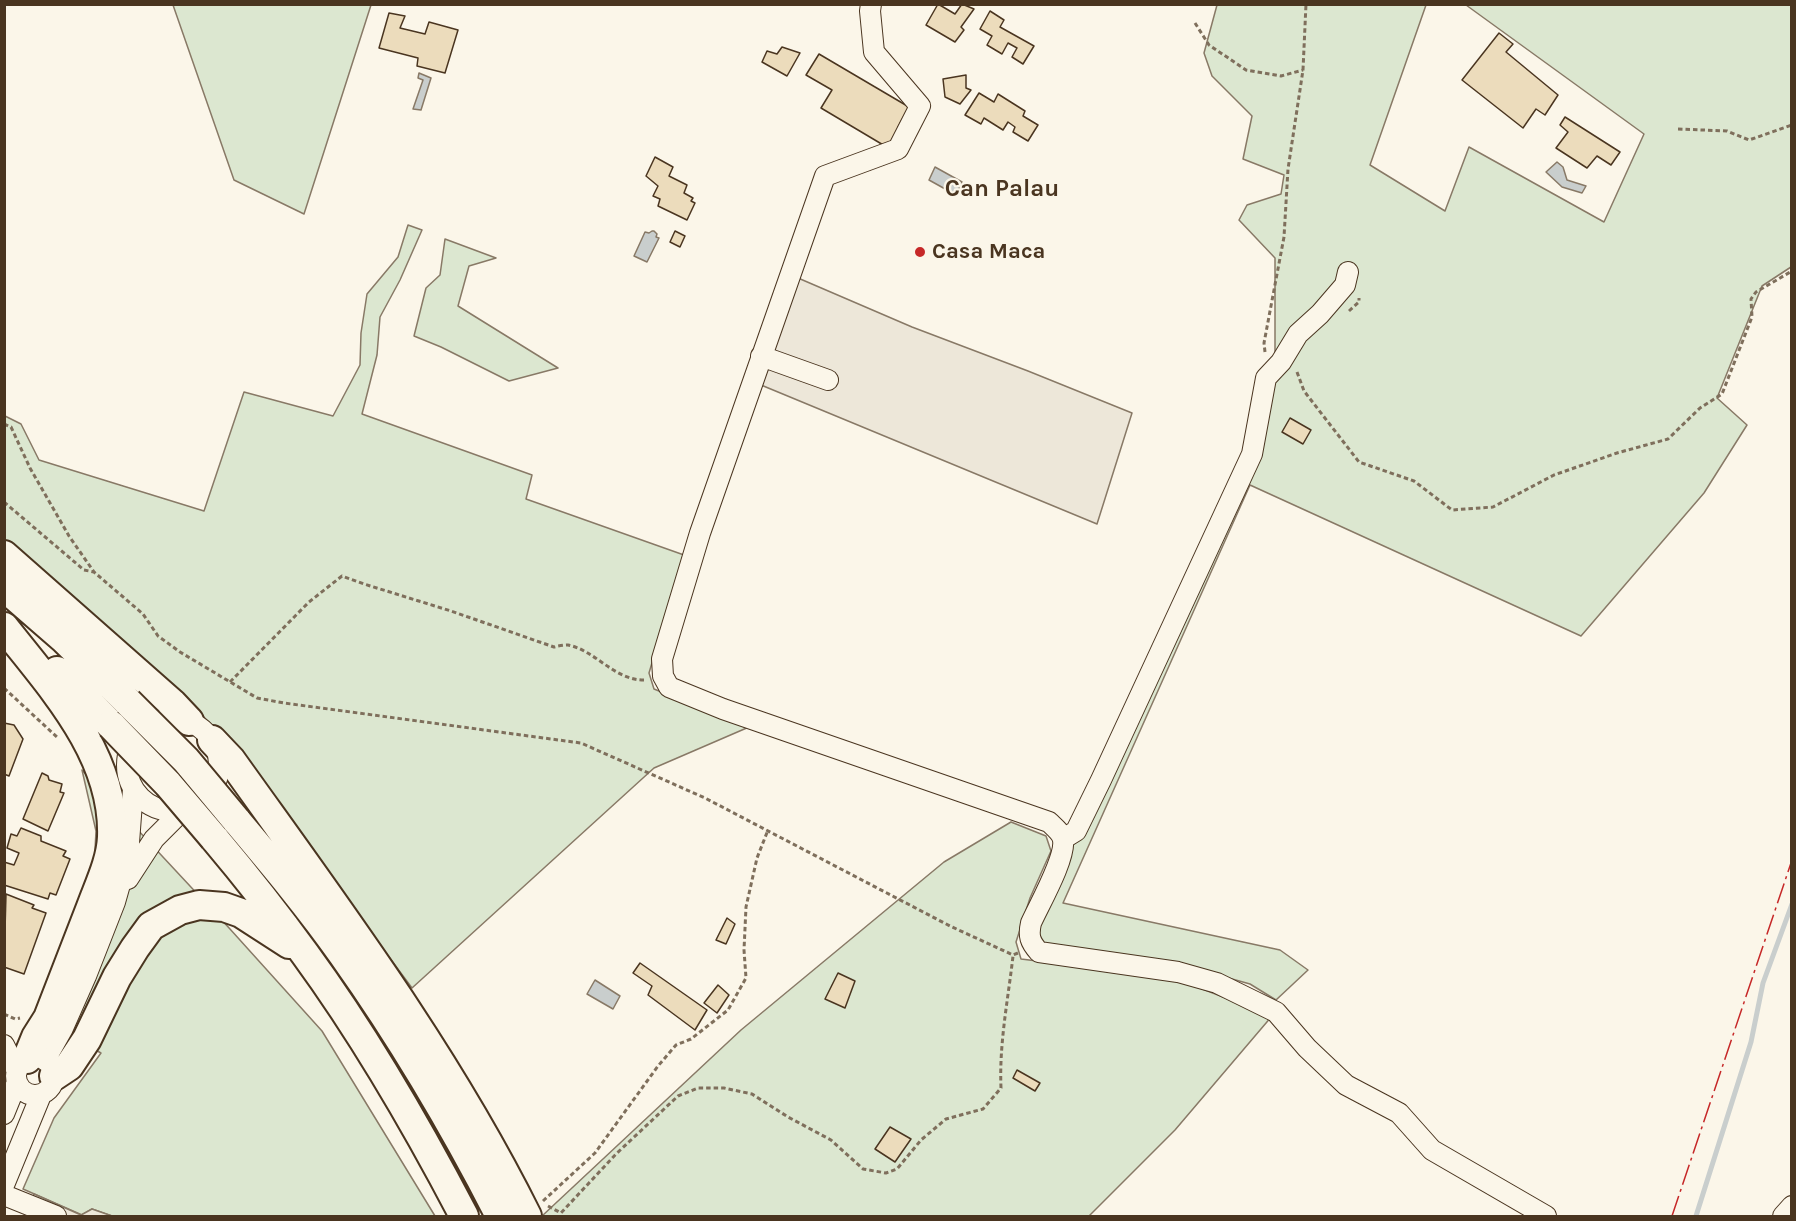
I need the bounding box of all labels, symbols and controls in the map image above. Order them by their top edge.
district label: Can Palau [945,175,1059,203]
place label: Casa Maca [932,239,1045,265]
marker: Casa Maca [913,245,927,259]

